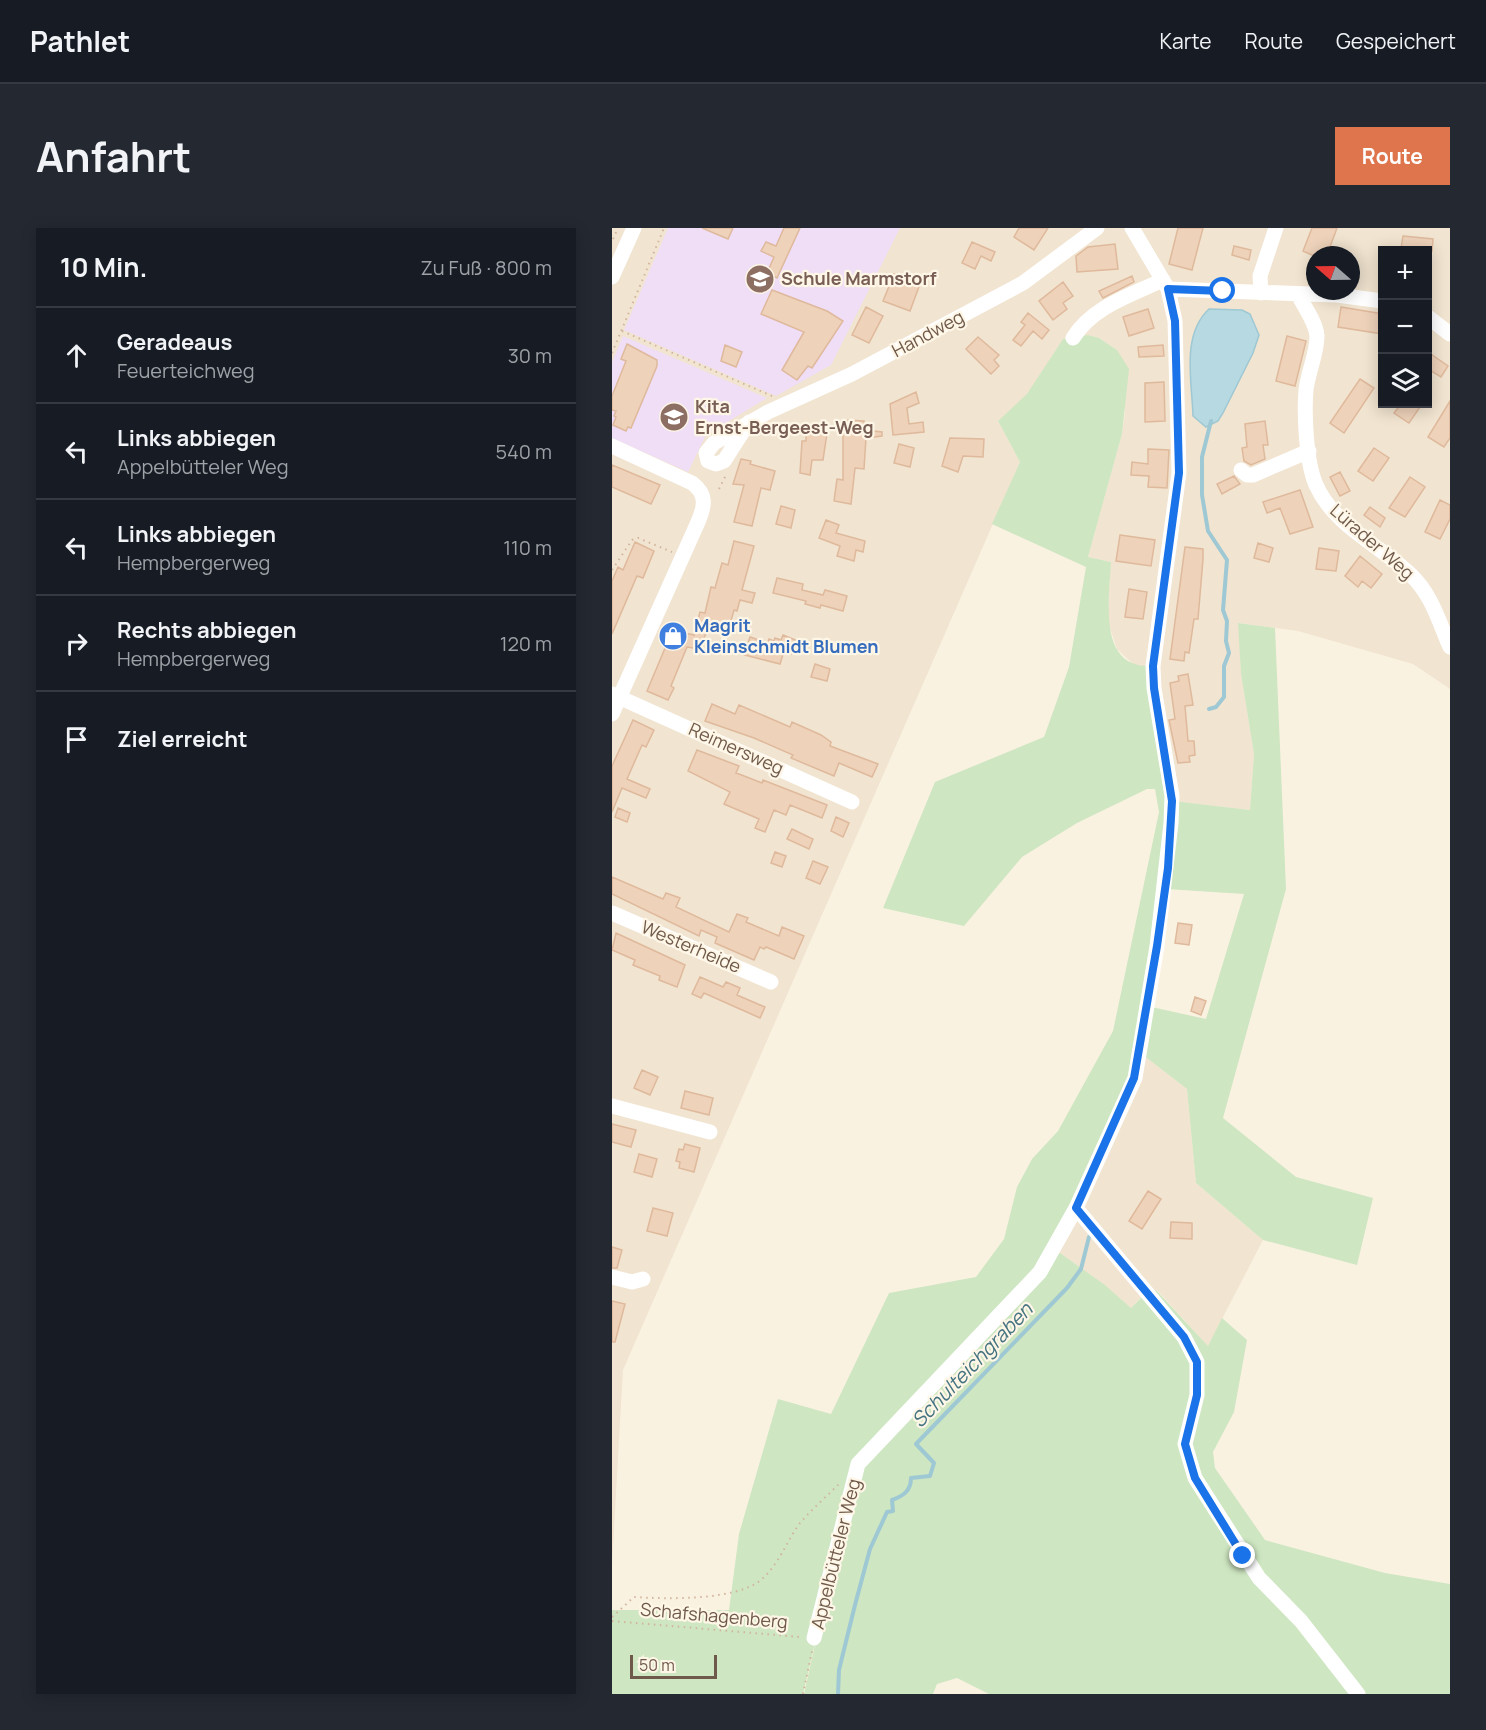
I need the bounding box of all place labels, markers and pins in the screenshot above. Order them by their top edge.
school or university icon: Schule Marmstorf [744,263,776,295]
place label: Schule Marmstorf [781,266,937,290]
place label: Kita Ernst-Bergeest-Weg [695,394,874,439]
school or university icon: Kita Ernst-Bergeest-Weg [658,401,690,433]
place label: Magrit Kleinschmidt Blumen [694,613,878,658]
shop icon: Magrit Kleinschmidt Blumen [657,620,689,652]

